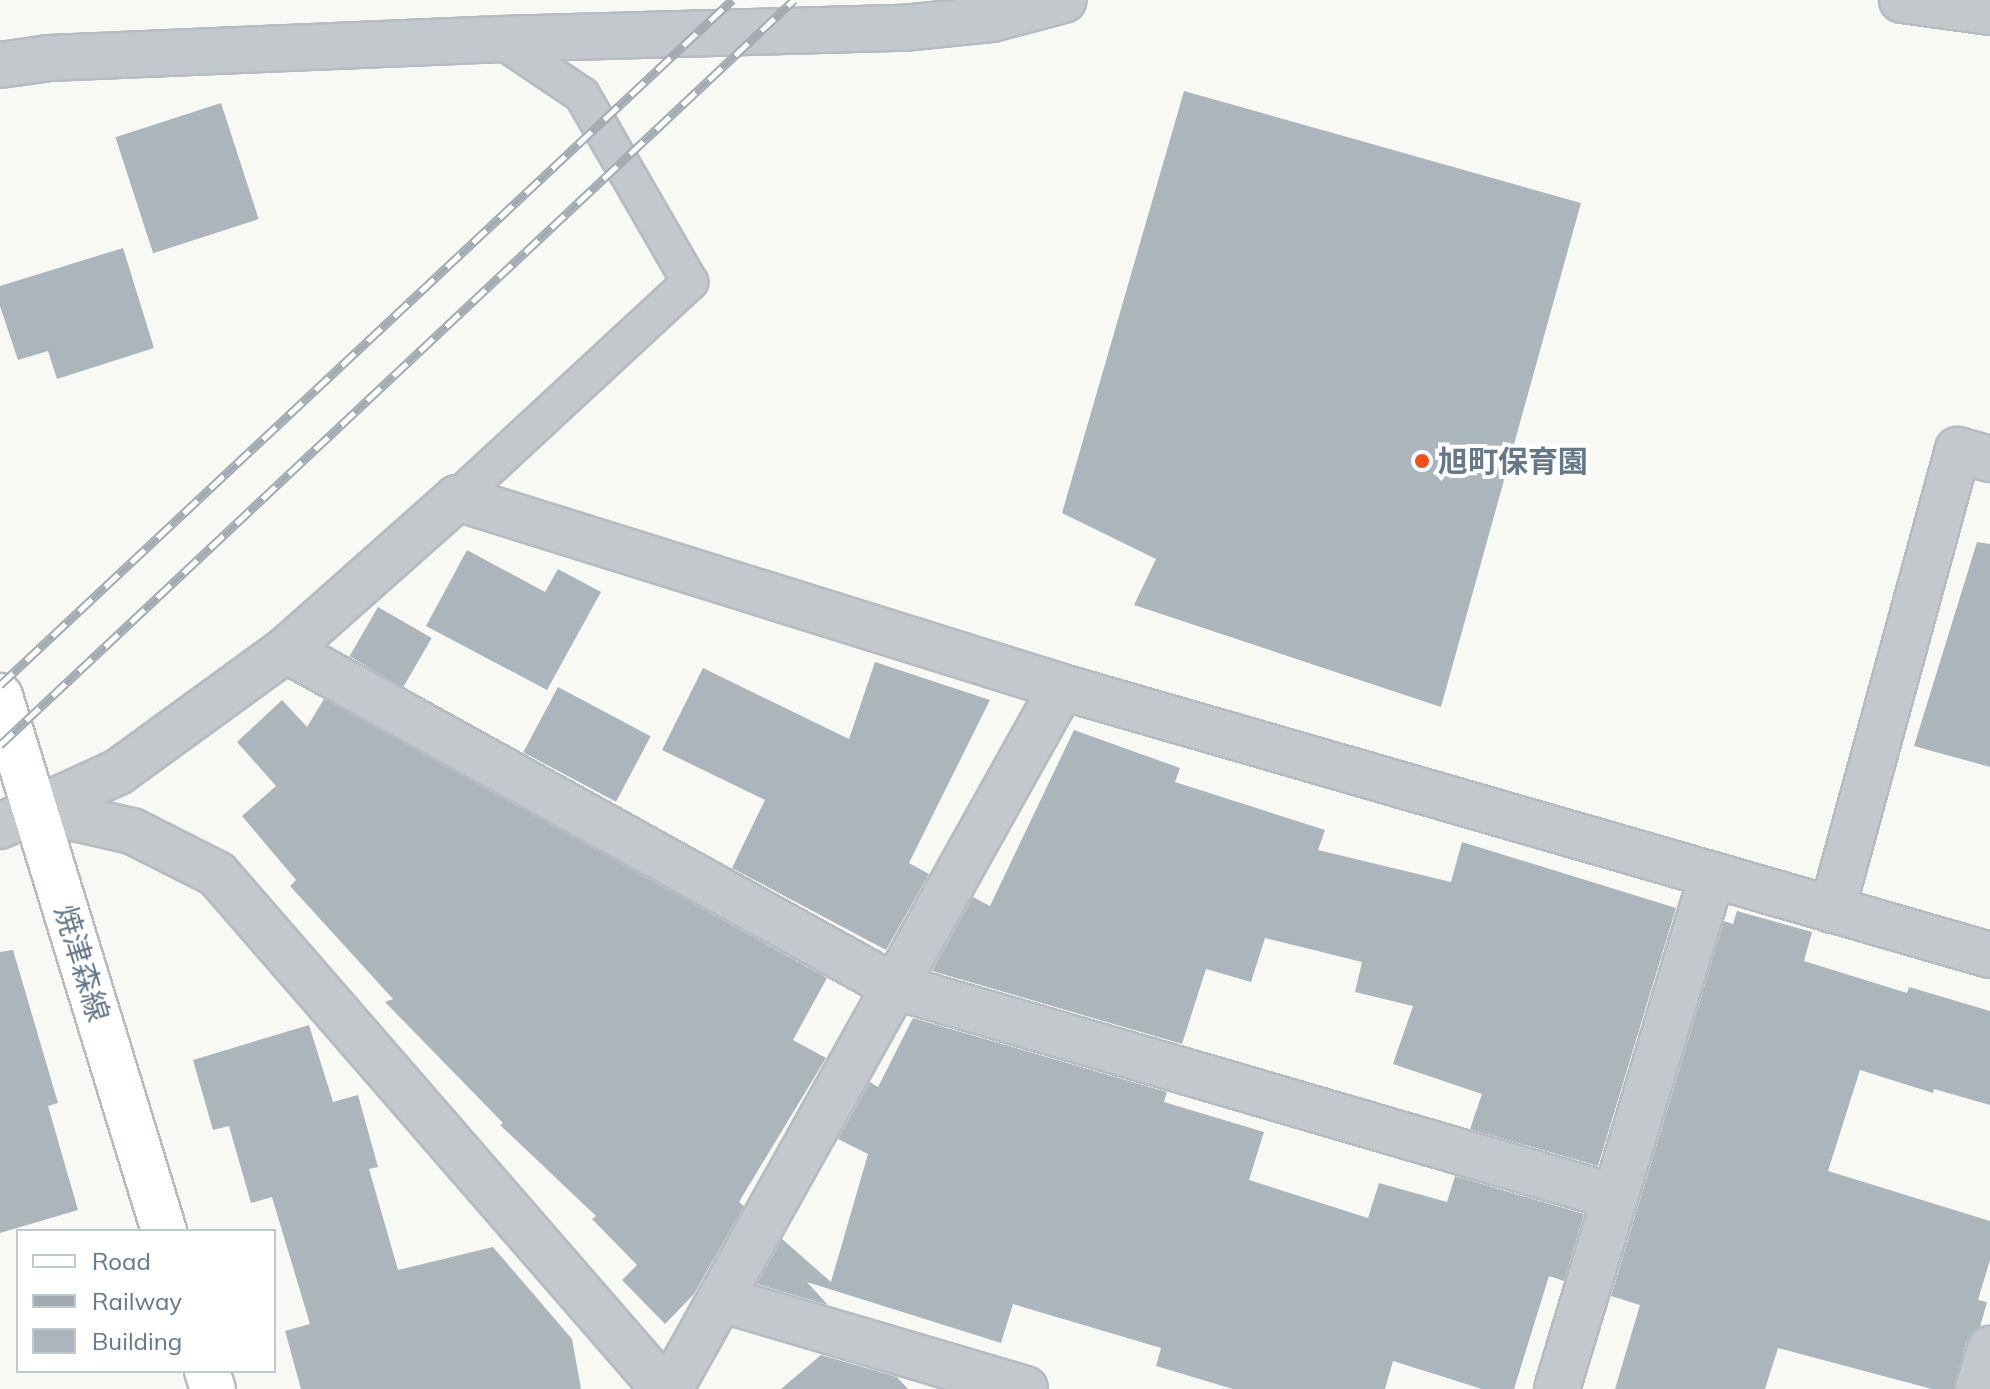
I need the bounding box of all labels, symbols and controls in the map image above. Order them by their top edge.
place label: 旭町保育園 [1438,443,1588,479]
marker: 旭町保育園 [1413,452,1431,470]
street label: 焼津森線 [47,900,117,1026]
legend [16,1229,276,1373]
text: Road [92,1246,151,1276]
text: Railway [92,1286,182,1316]
text: Building [92,1326,182,1356]

